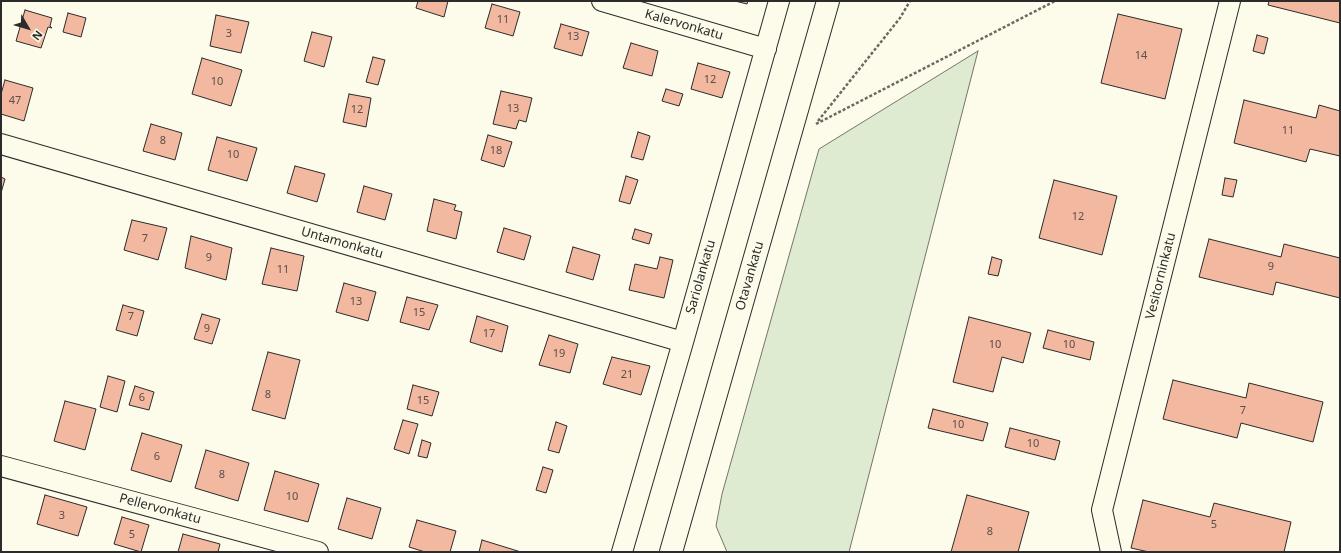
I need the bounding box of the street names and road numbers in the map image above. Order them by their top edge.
street label: Kalervonkatu [643,6,725,44]
street label: Untamonkatu [299,224,385,262]
street label: Vesitorninkatu [1143,231,1179,321]
street label: Sariolankatu [683,238,719,316]
street label: Otavankatu [733,240,767,312]
street label: Pellervonkatu [117,491,203,527]

